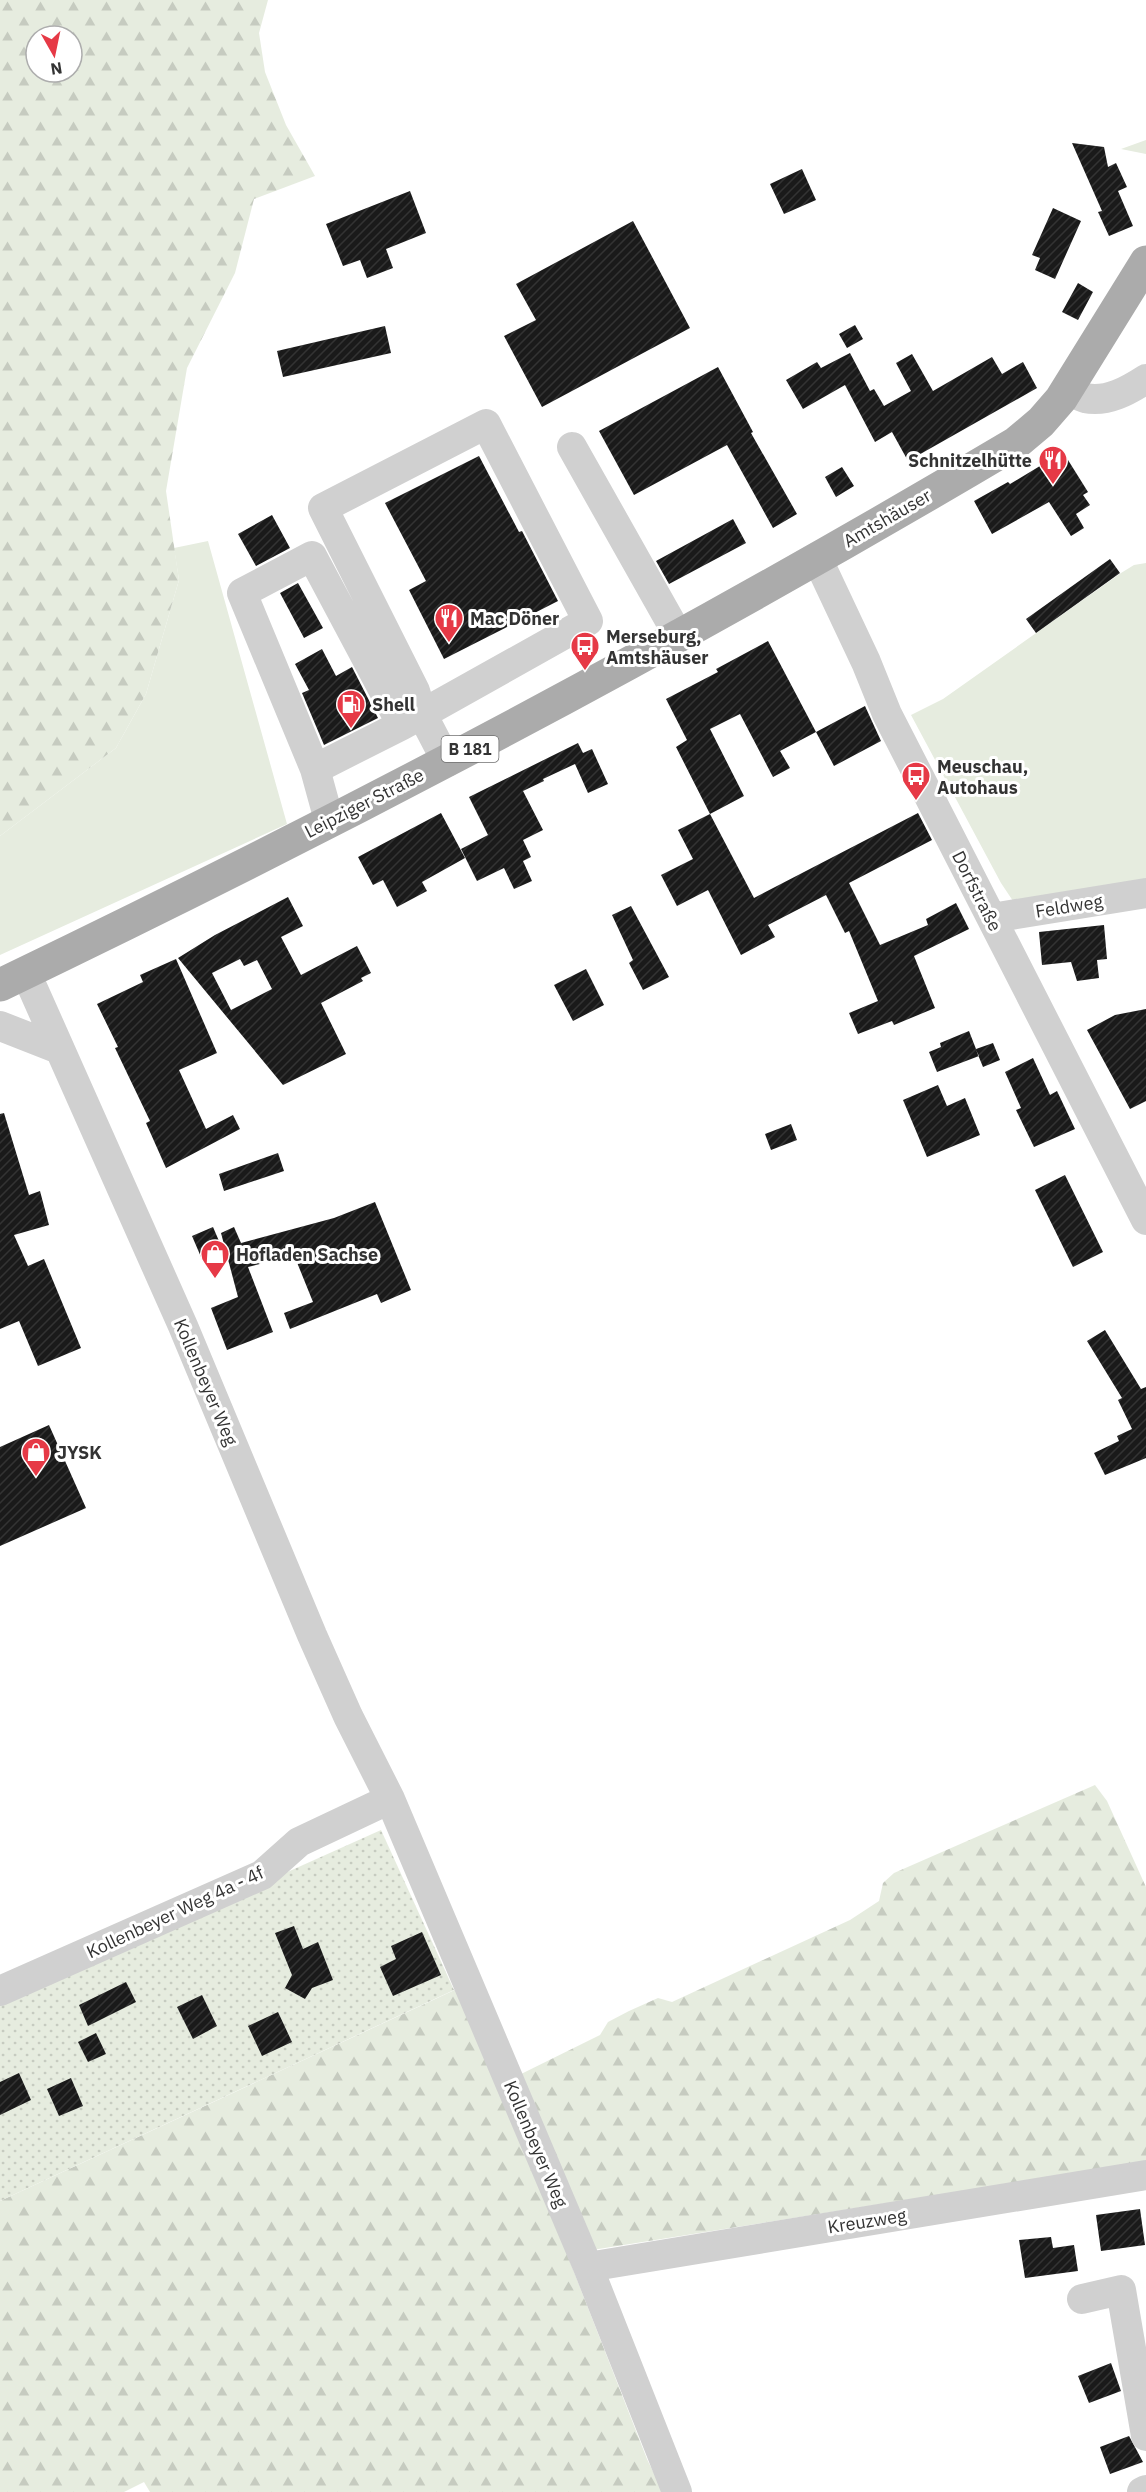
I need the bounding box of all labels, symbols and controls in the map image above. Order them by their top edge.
north arrow [24,24,84,84]
text: N [49,58,64,80]
restaurant icon: Schnitzelhütte [1037,444,1069,486]
place label: Schnitzelhütte [908,449,1032,472]
street label: Amtshäuser [839,483,935,552]
restaurant icon: Mac Döner [433,602,465,644]
place label: Mac Döner [470,607,559,630]
place label: Merseburg, Amtshäuser [606,625,709,669]
bus stop icon: Merseburg, Amtshäuser [569,630,601,672]
fuel station icon: Shell [335,688,367,730]
place label: Shell [372,693,415,716]
road number: B 181 [442,736,498,762]
place label: Meuschau, Autohaus [937,755,1028,799]
bus stop icon: Meuschau, Autohaus [900,760,932,802]
street label: Leipziger Straße [300,763,428,843]
street label: Dorfstraße [947,847,1007,935]
street label: Feldweg [1034,889,1105,923]
shop icon: Hofladen Sachse [199,1238,231,1280]
place label: Hofladen Sachse [236,1243,378,1266]
street label: Kollenbeyer Weg [169,1315,243,1449]
shop icon: JYSK [20,1436,52,1478]
place label: JYSK [57,1441,102,1464]
street label: Kollenbeyer Weg 4a - 4f [83,1861,267,1963]
street label: Kollenbeyer Weg [499,2077,573,2211]
street label: Kreuzweg [826,2203,908,2239]

